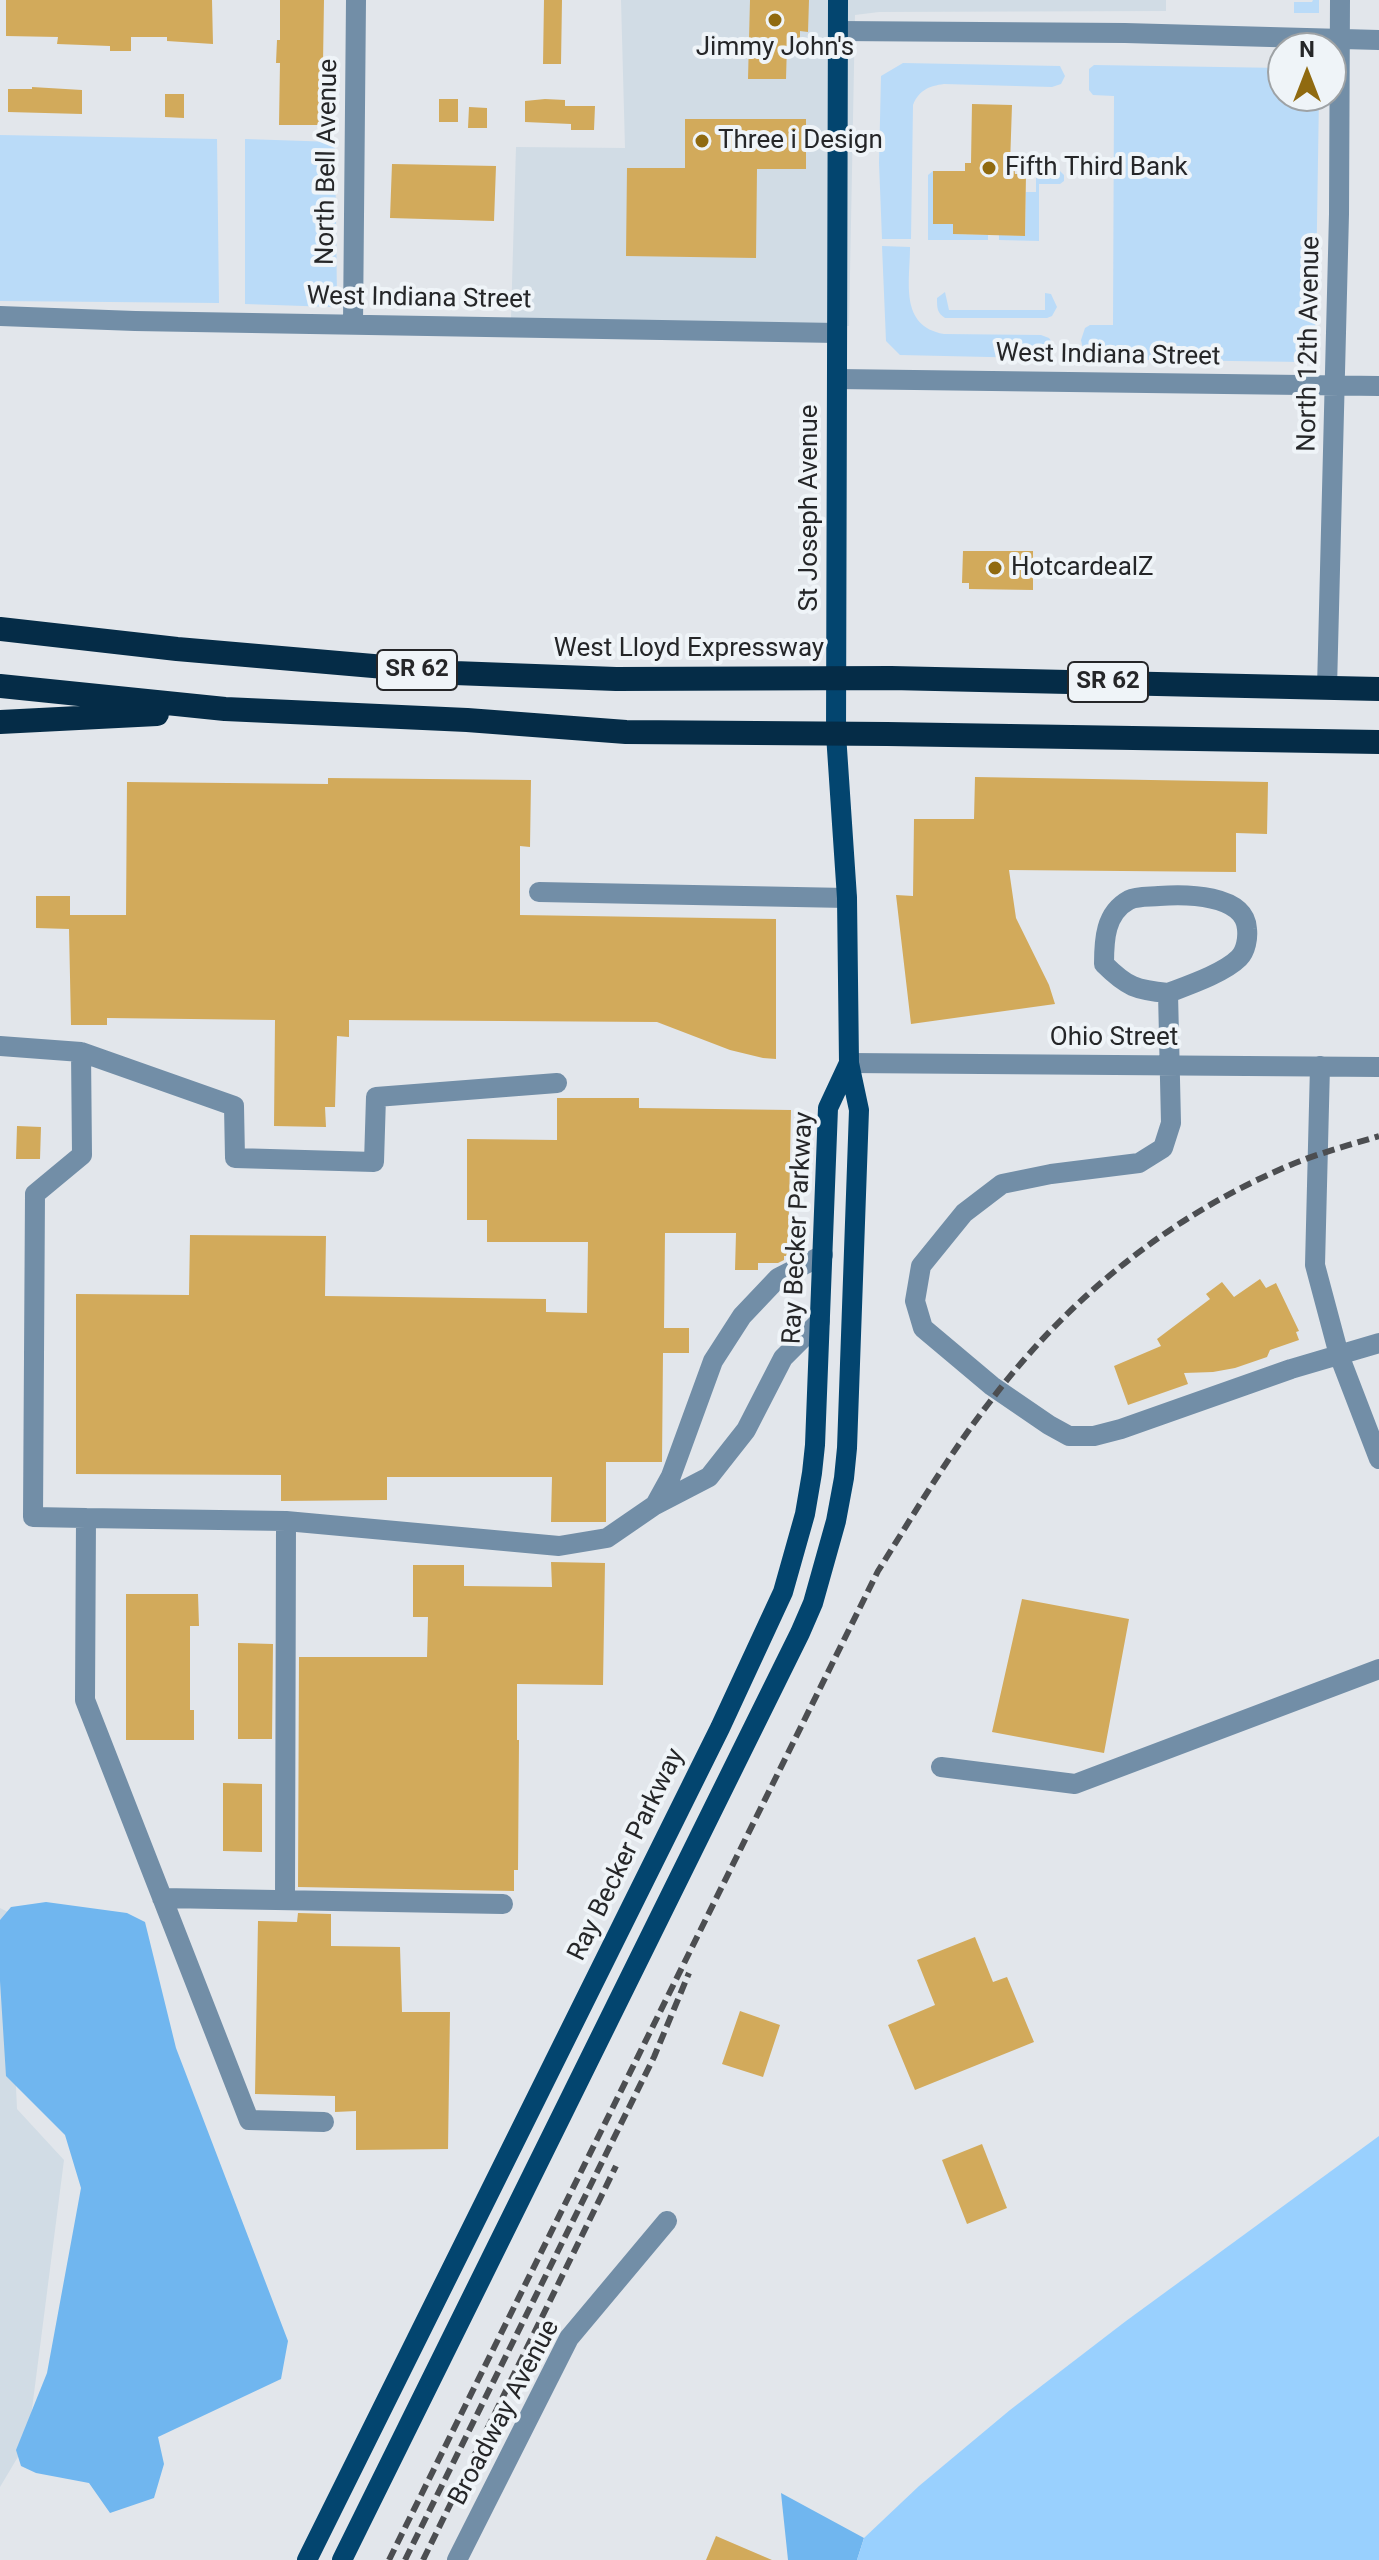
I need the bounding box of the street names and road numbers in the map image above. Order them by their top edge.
street label: North Bell Avenue [311,59,345,265]
street label: North 12th Avenue [1293,236,1327,452]
street label: West Indiana Street [306,281,532,317]
street label: West Indiana Street [995,338,1221,374]
street label: St Joseph Avenue [794,404,826,612]
street label: West Lloyd Expressway [554,633,824,665]
road number: SR 62 [377,650,457,690]
road number: SR 62 [1068,662,1148,702]
street label: Ohio Street [1050,1022,1178,1054]
street label: Ray Becker Parkway [777,1111,821,1345]
street label: Ray Becker Parkway [562,1744,692,1966]
street label: Broadway Avenue [443,2315,567,2511]

